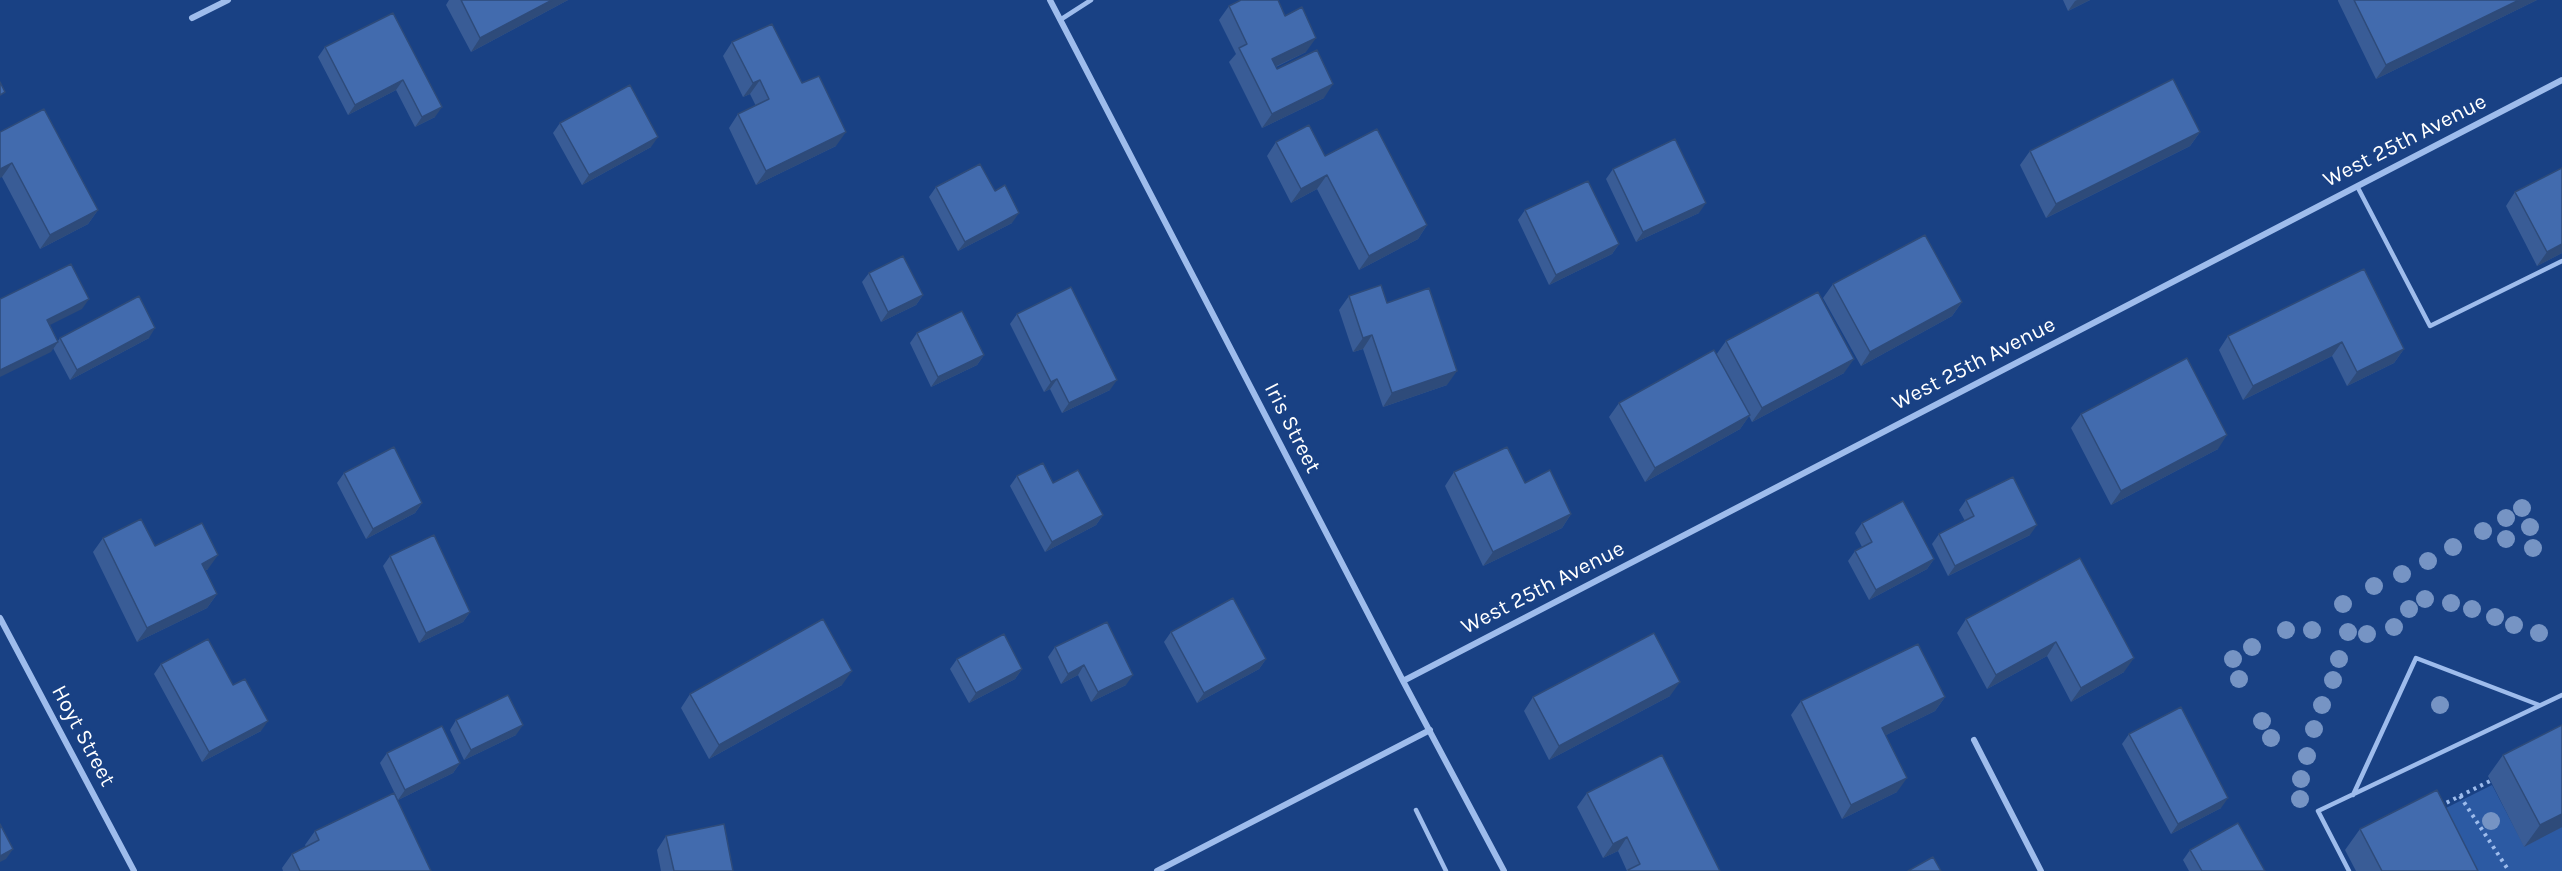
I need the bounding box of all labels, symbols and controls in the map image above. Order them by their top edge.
street label: West 25th Avenue [2319,88,2491,194]
street label: West 25th Avenue [1888,311,2060,417]
street label: Iris Street [1258,378,1326,478]
street label: West 25th Avenue [1457,535,1629,641]
street label: Hoyt Street [45,681,121,791]

